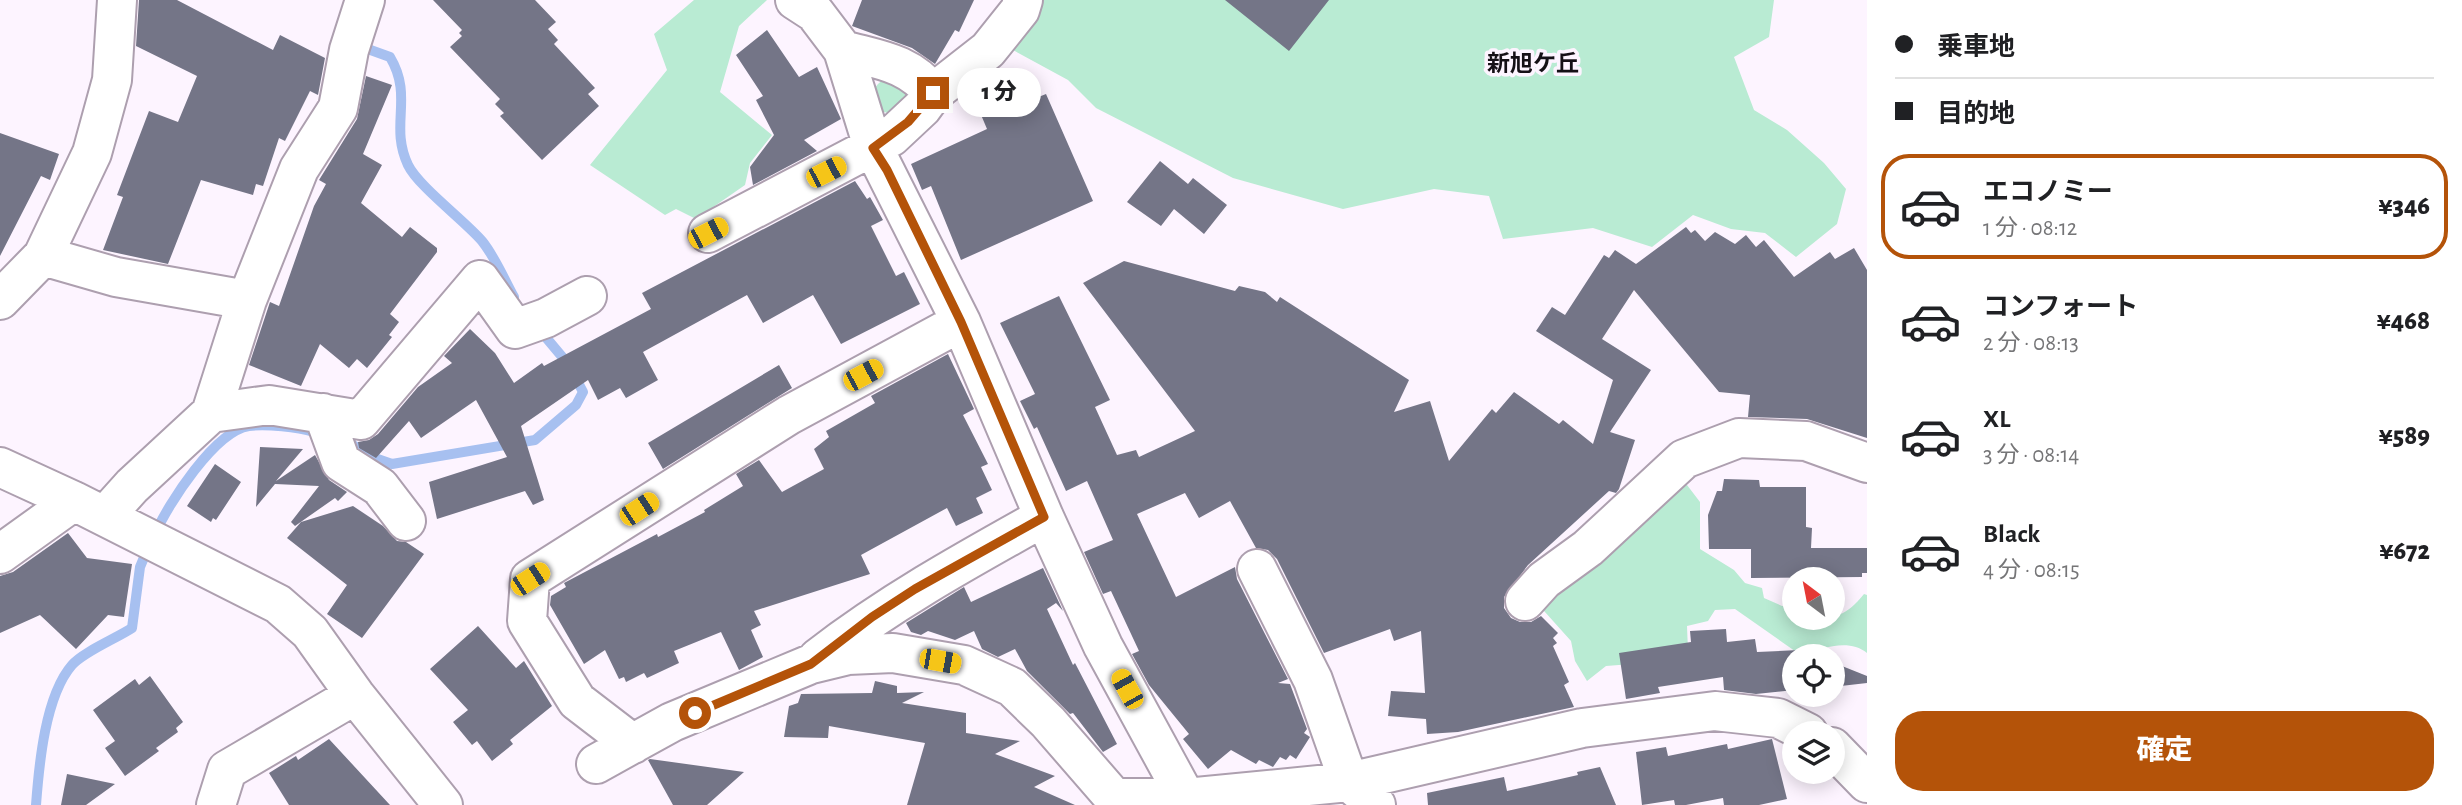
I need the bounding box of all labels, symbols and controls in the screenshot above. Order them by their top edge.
text: 乗車地 [1937,34,2015,60]
district label: 新旭ケ丘 [1487,51,1579,76]
callout: 1 分 [958,68,1042,118]
route end [917,77,949,109]
text: 1 分 [982,81,1016,104]
text: 目的地 [1937,101,2015,127]
car [803,153,850,191]
icon: car [1899,175,1962,238]
text: エコノミー [1983,179,2113,205]
text: ¥346 [2378,193,2430,219]
car [685,214,732,252]
text: 1 分 · 08:12 [1983,217,2077,240]
icon: car [1899,290,1962,353]
text: コンフォート [1983,294,2138,320]
text: ¥468 [2377,308,2430,334]
text: 2 分 · 08:13 [1983,332,2079,355]
car [840,356,887,394]
icon: car [1899,405,1962,468]
text: XL [1983,406,2010,432]
text: ¥589 [2379,423,2430,449]
text: 3 分 · 08:14 [1983,444,2079,467]
car [616,489,663,529]
icon: car [1899,520,1962,583]
text: Black [1983,521,2040,547]
text: ¥672 [2379,538,2430,564]
car [507,559,554,599]
text: 4 分 · 08:15 [1983,559,2080,582]
north arrow [1782,567,1844,630]
map controls [1782,567,1845,784]
button: locate [1782,644,1845,707]
car [918,647,963,675]
car [1108,666,1147,712]
route start [679,697,711,729]
button: 確定 [1895,711,2434,791]
button: layers [1782,721,1845,784]

